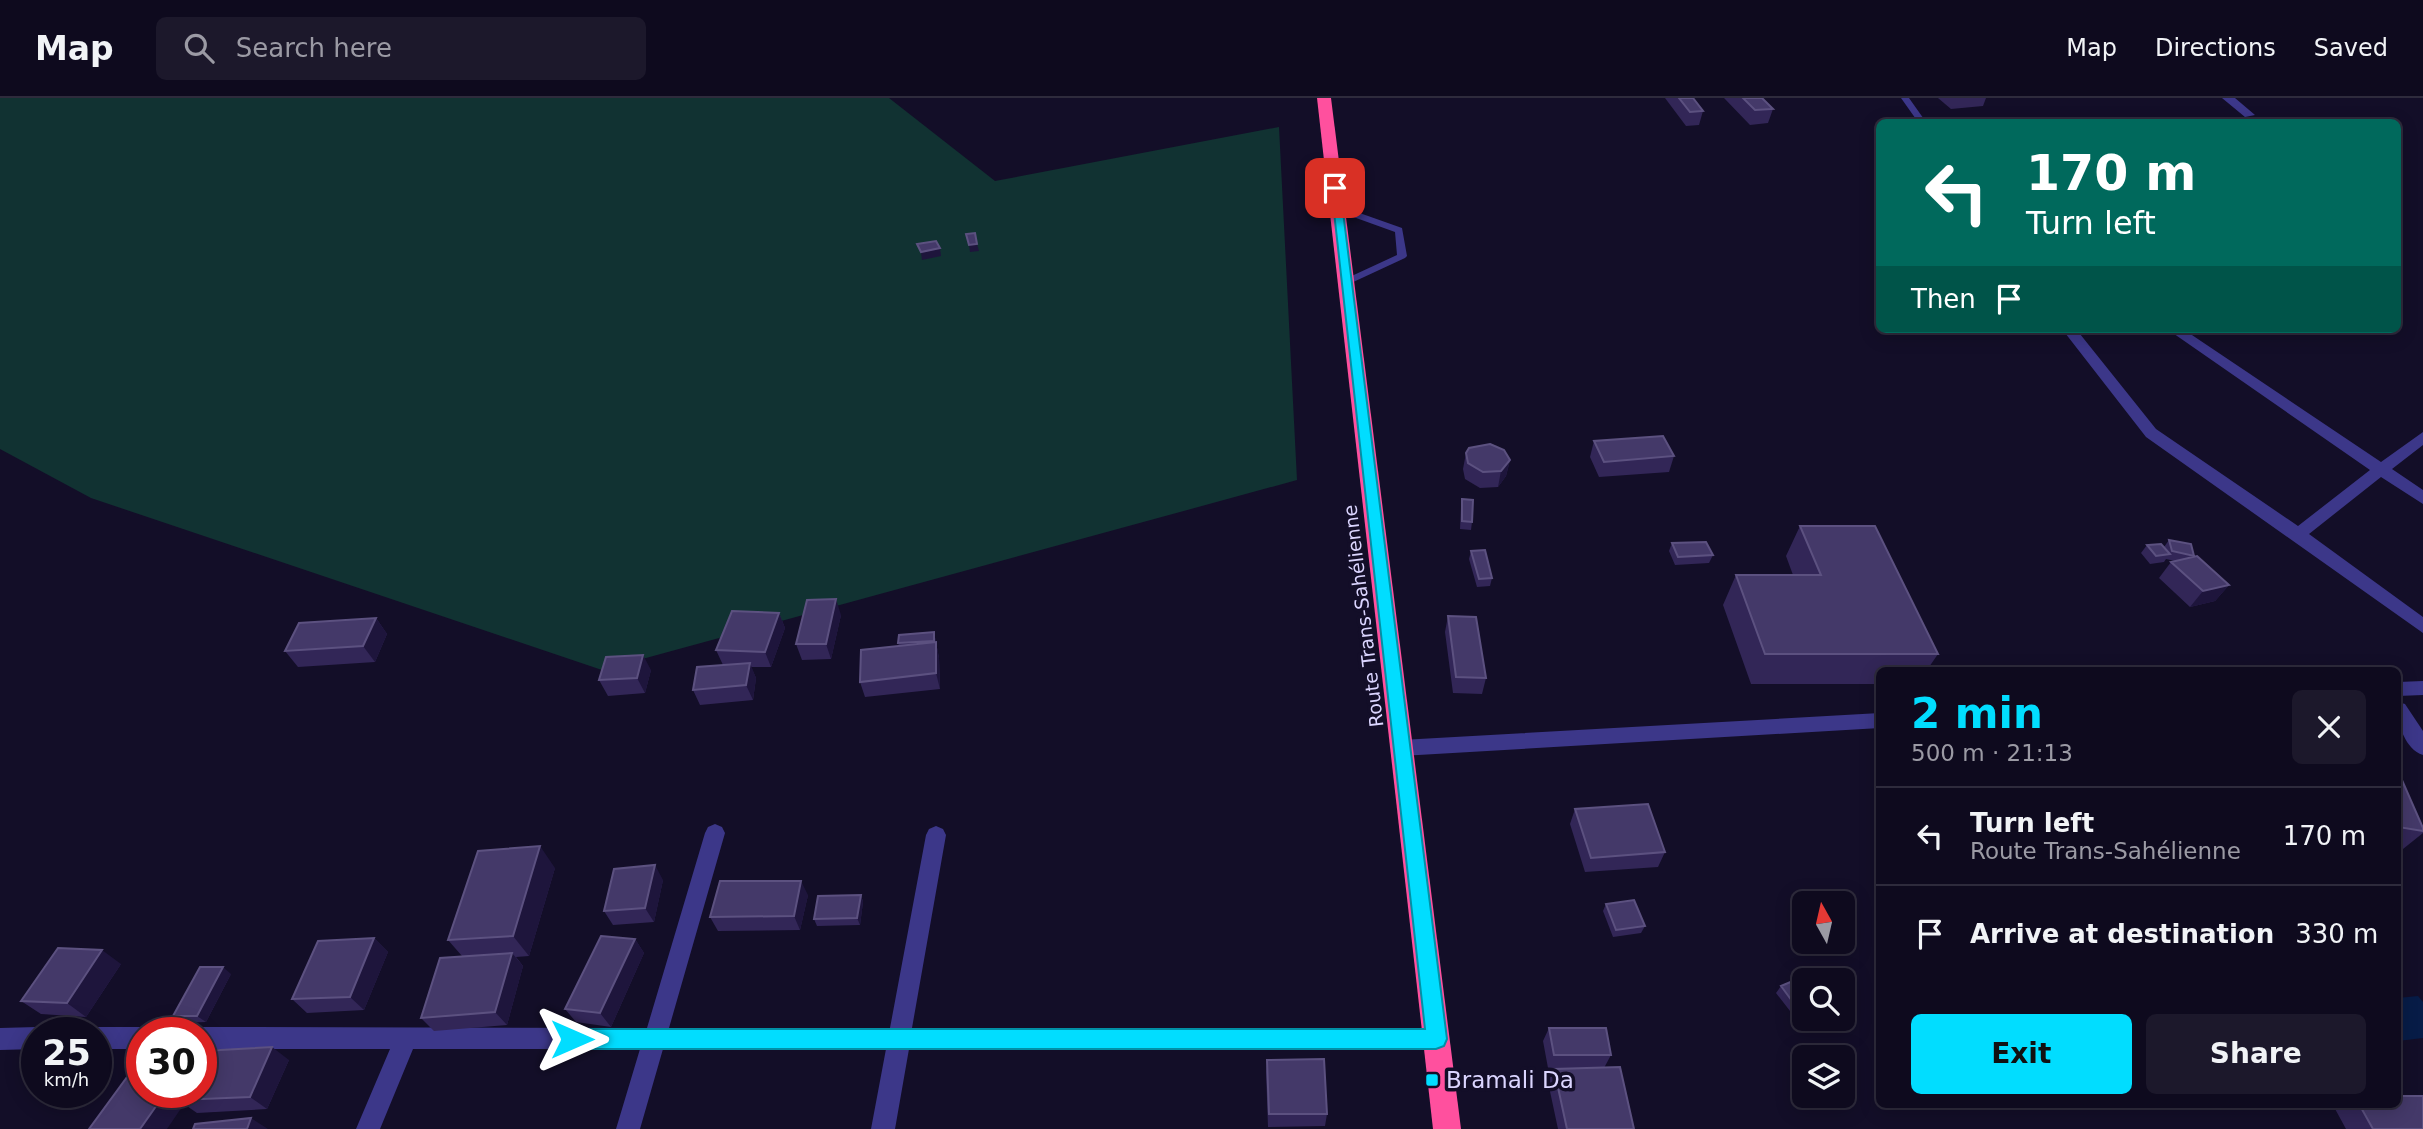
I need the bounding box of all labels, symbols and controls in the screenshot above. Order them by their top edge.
search box [156,17,646,80]
text: Map [35,29,114,68]
icon: search [180,29,218,67]
text: Search here [236,33,392,63]
text: Map [2066,34,2117,62]
text: Directions [2155,34,2276,62]
text: Saved [2314,34,2388,62]
text: 170 m [2026,145,2196,202]
icon: left [1911,147,2002,238]
pin [1305,158,1365,218]
icon: arrive [1316,169,1354,207]
text: Turn left [2026,204,2156,242]
icon: arrive [1990,280,2028,318]
text: Then [1911,284,1976,314]
street label: Route Trans-Sahélienne [1338,504,1388,728]
text: 2 min [1911,689,2043,738]
button: close [2292,690,2366,764]
text: 500 m · 21:13 [1911,740,2073,766]
text: Turn left [1970,808,2094,838]
icon: left [1911,817,1949,855]
text: 170 m [2283,821,2366,851]
text: Route Trans-Sahélienne [1970,838,2241,864]
north arrow [1792,891,1855,954]
map controls [1792,891,1855,1108]
icon: arrive [1911,915,1949,953]
text: Arrive at destination [1970,919,2274,949]
text: 330 m [2295,919,2378,949]
button: search [1792,968,1855,1031]
position arrow [535,1002,609,1076]
button: Exit [1911,1014,2132,1094]
button: Share [2146,1014,2366,1094]
speed limit sign: 30 [126,1017,217,1108]
text: 25 [42,1033,91,1073]
button: layers [1792,1045,1855,1108]
place label: Bramali Da [1446,1067,1574,1093]
text: km/h [44,1069,89,1090]
marker: Bramali Da [1424,1072,1440,1088]

